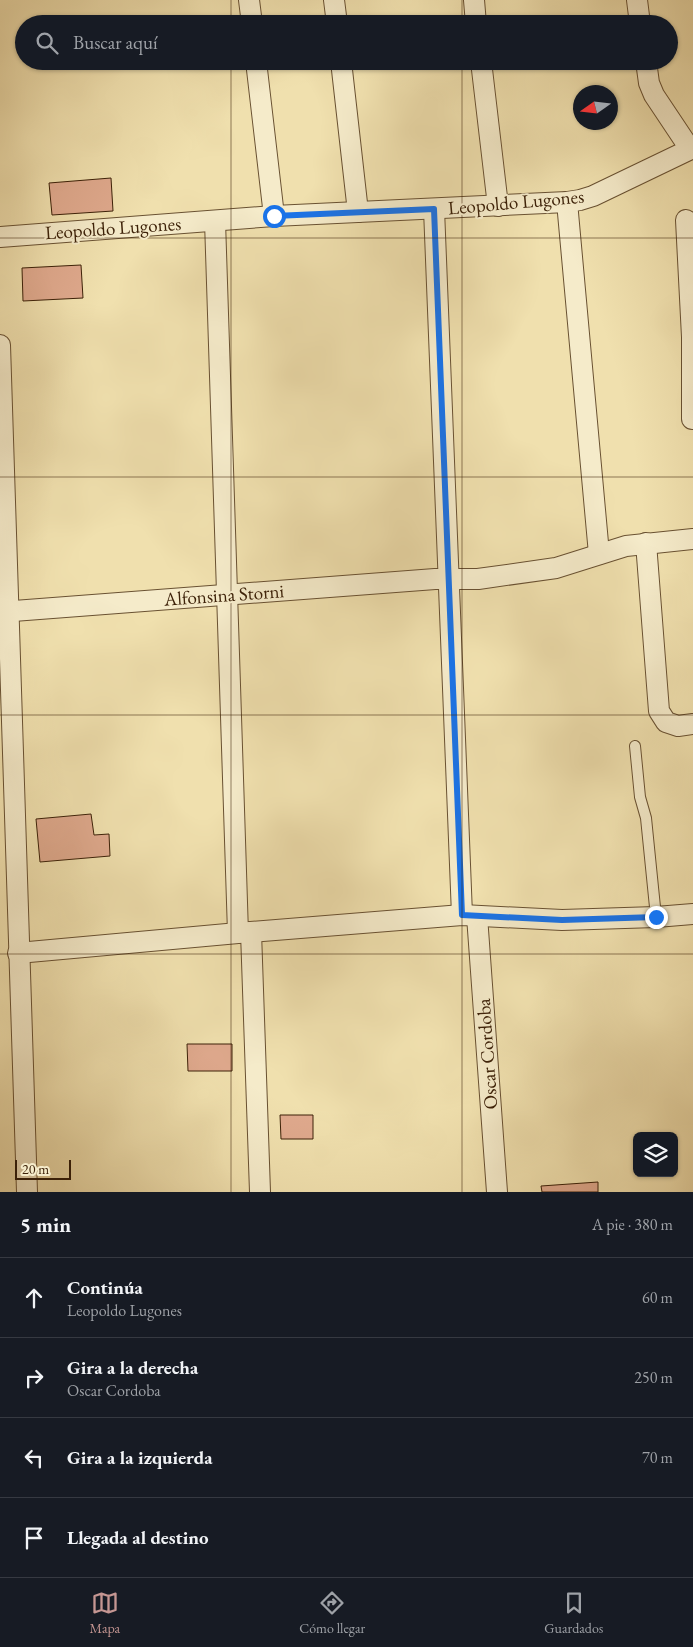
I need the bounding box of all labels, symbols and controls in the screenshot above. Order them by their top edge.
search box [15,15,678,70]
icon: search [33,29,61,57]
text: Buscar aquí [73,30,158,55]
north arrow [573,85,618,130]
street label: Leopoldo Lugones [447,184,585,220]
route start [263,205,286,228]
street label: Leopoldo Lugones [44,211,182,245]
street label: Alfonsina Storni [162,578,285,612]
route end [645,906,668,929]
street label: Oscar Cordoba [471,997,503,1110]
map controls [633,1132,678,1177]
button: layers [633,1132,678,1177]
scale bar [15,1157,71,1180]
text: 20 m [22,1160,49,1178]
text: 5 min [20,1211,71,1238]
text: A pie · 380 m [592,1214,673,1235]
text: Continúa [67,1275,143,1300]
icon: ahead [20,1284,48,1312]
text: 60 m [642,1287,673,1308]
text: Leopoldo Lugones [67,1300,182,1321]
text: Gira a la derecha [67,1355,198,1380]
icon: right [20,1364,48,1392]
text: 250 m [634,1367,673,1388]
text: Oscar Cordoba [67,1380,161,1401]
icon: left [20,1444,48,1472]
text: Gira a la izquierda [67,1445,213,1470]
text: 70 m [642,1447,673,1468]
icon: arrive [20,1524,48,1552]
text: Llegada al destino [67,1525,209,1550]
tab: Mapa [90,1589,120,1637]
tab: Cómo llegar [299,1589,365,1637]
tab: Guardados [544,1589,603,1637]

